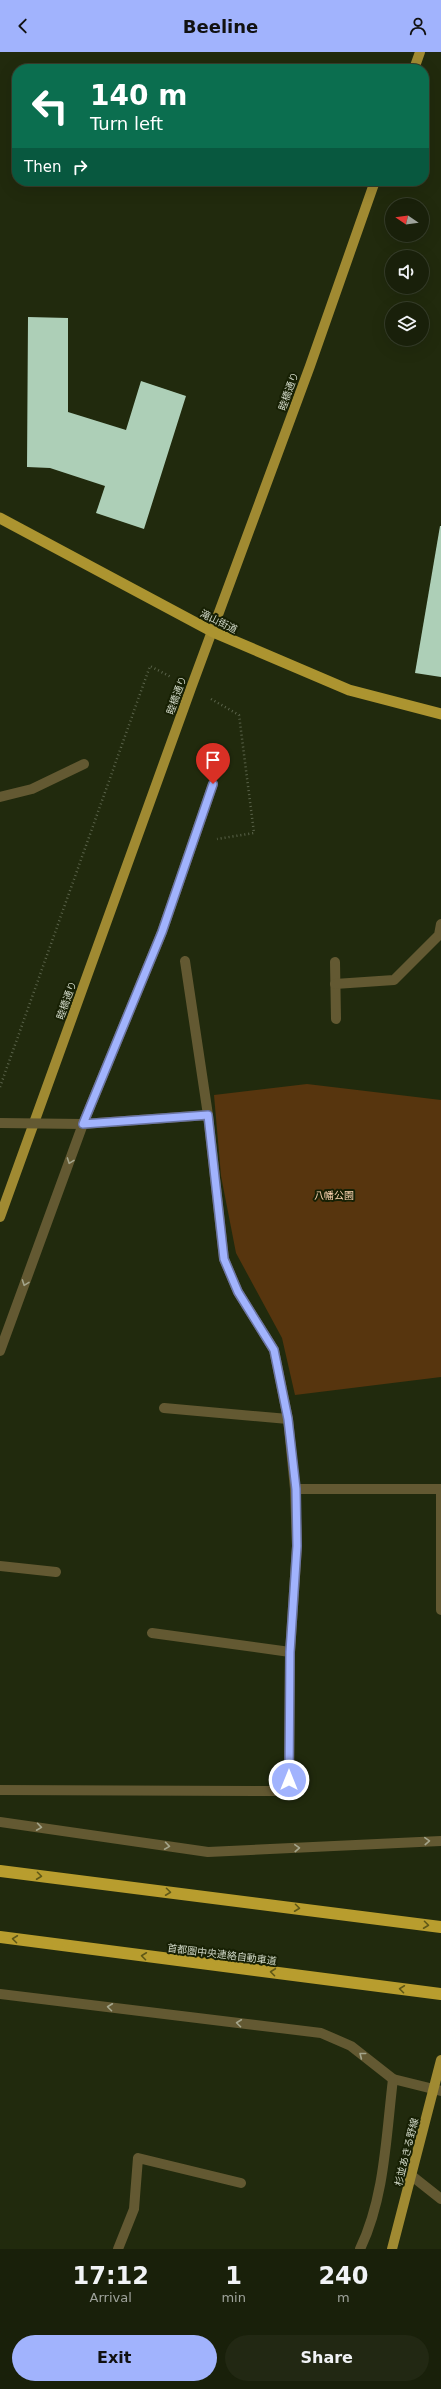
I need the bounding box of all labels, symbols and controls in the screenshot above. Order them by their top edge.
icon: back [12,15,34,37]
icon: person [407,15,429,37]
text: Beeline [183,16,258,37]
text: 140 m [90,79,187,112]
icon: left [24,80,76,132]
text: Turn left [90,113,163,134]
icon: right [69,156,91,178]
text: Then [24,158,61,176]
north arrow [385,198,429,242]
map controls [385,198,429,346]
button: sound [385,250,429,294]
button: layers [385,302,429,346]
street label: 睦橋通り [276,370,300,412]
street label: 滝山街道 [198,608,239,635]
street label: 睦橋通り [164,674,188,716]
pin [196,743,230,784]
icon: arrive [202,749,224,771]
street label: 睦橋通り [54,979,78,1021]
one-way arrow [66,1158,75,1165]
park label: 八幡公園 [314,1190,354,1201]
one-way arrow [21,1279,30,1286]
position arrow [268,1759,310,1801]
one-way arrow [36,1823,42,1832]
one-way arrow [424,1837,430,1846]
one-way arrow [164,1841,170,1850]
one-way arrow [294,1843,300,1852]
one-way arrow [36,1871,42,1880]
one-way arrow [165,1887,171,1896]
one-way arrow [294,1904,300,1913]
one-way arrow [423,1920,429,1929]
one-way arrow [12,1935,19,1944]
street label: 首都圏中央連絡自動車道 [167,1942,277,1967]
one-way arrow [141,1952,147,1961]
one-way arrow [270,1968,276,1977]
one-way arrow [399,1985,405,1994]
one-way arrow [107,2003,113,2012]
one-way arrow [236,2019,242,2028]
one-way arrow [360,2053,367,2060]
street label: 杉並あきる野線 [393,2117,420,2187]
text: 17:12 [72,2262,149,2290]
text: 1 [225,2262,242,2290]
text: 240 [318,2262,368,2290]
text: Arrival [90,2290,132,2305]
text: min [221,2290,246,2305]
text: m [337,2290,350,2305]
button: Exit [12,2335,217,2381]
button: Share [225,2335,429,2381]

